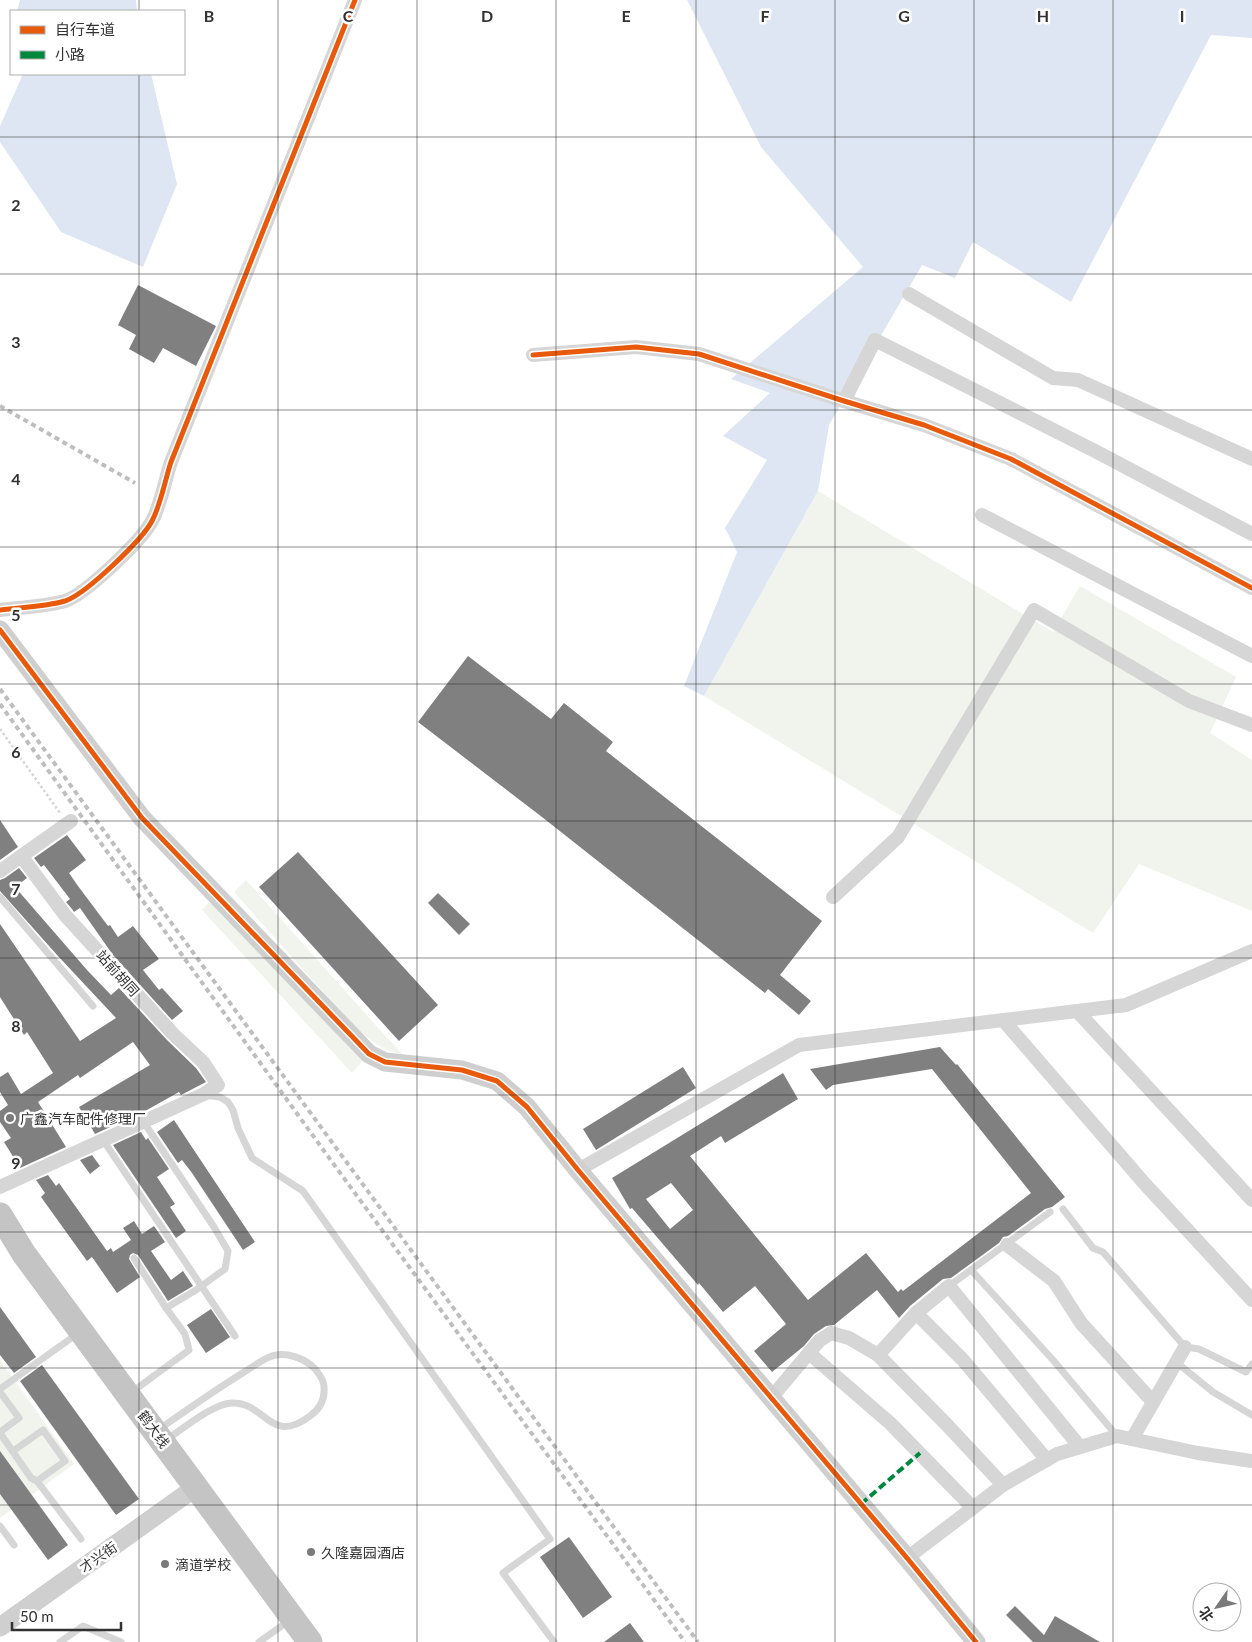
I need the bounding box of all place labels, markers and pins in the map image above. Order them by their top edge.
place label: 广鑫汽车配件修理厂 [20,1110,146,1127]
marker: 广鑫汽车配件修理厂 [4,1112,16,1124]
place label: 久隆嘉园酒店 [321,1544,405,1561]
marker: 久隆嘉园酒店 [305,1546,317,1558]
place label: 滴道学校 [175,1556,231,1573]
marker: 滴道学校 [159,1558,171,1570]

